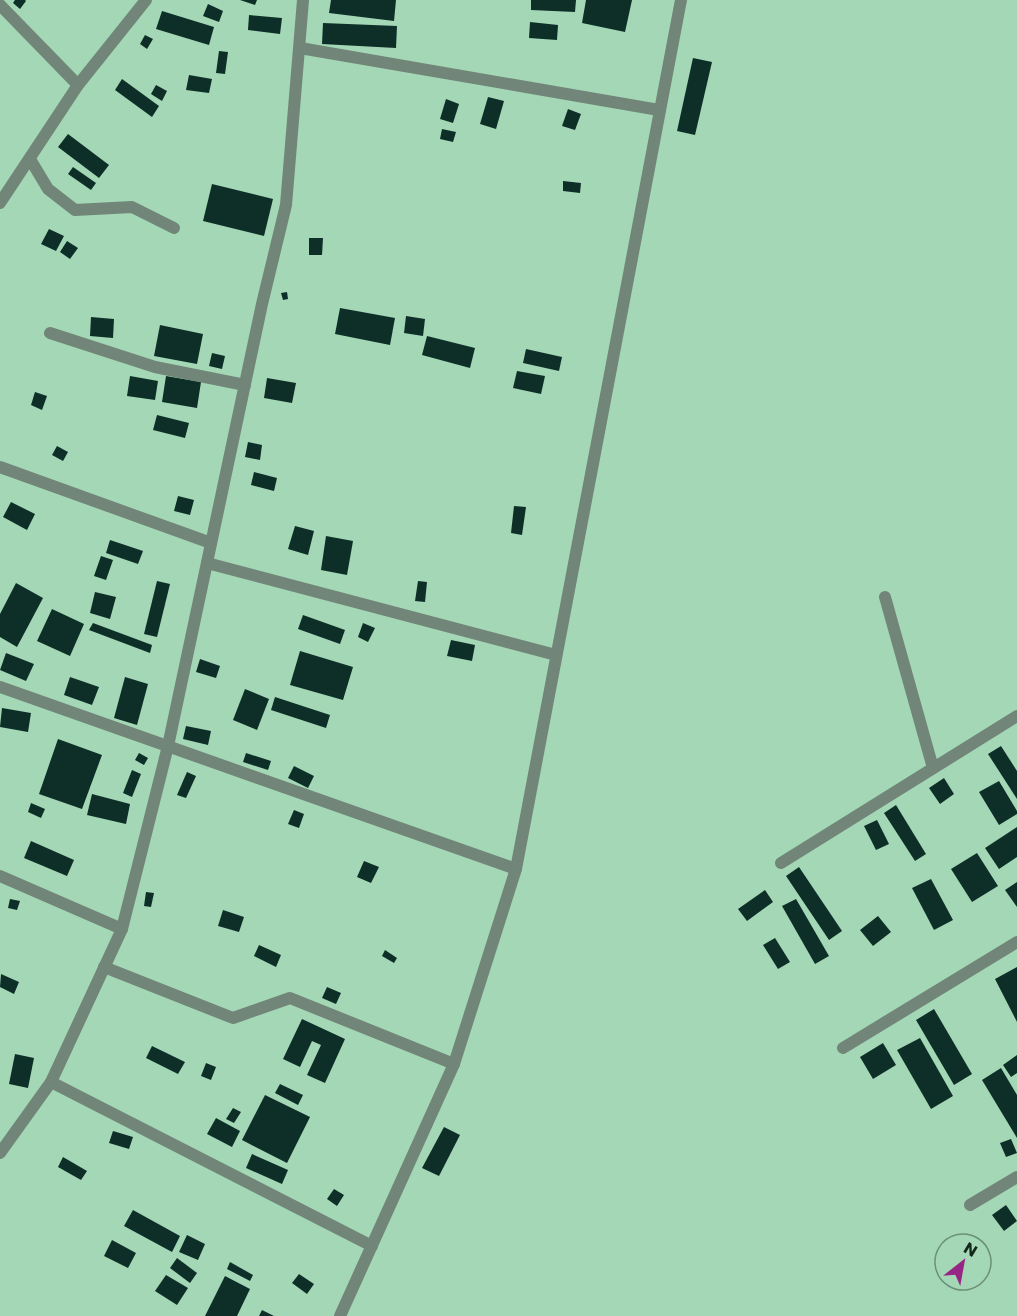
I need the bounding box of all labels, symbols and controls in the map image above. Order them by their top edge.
north arrow [933,1232,993,1292]
text: N [959,1237,982,1263]

